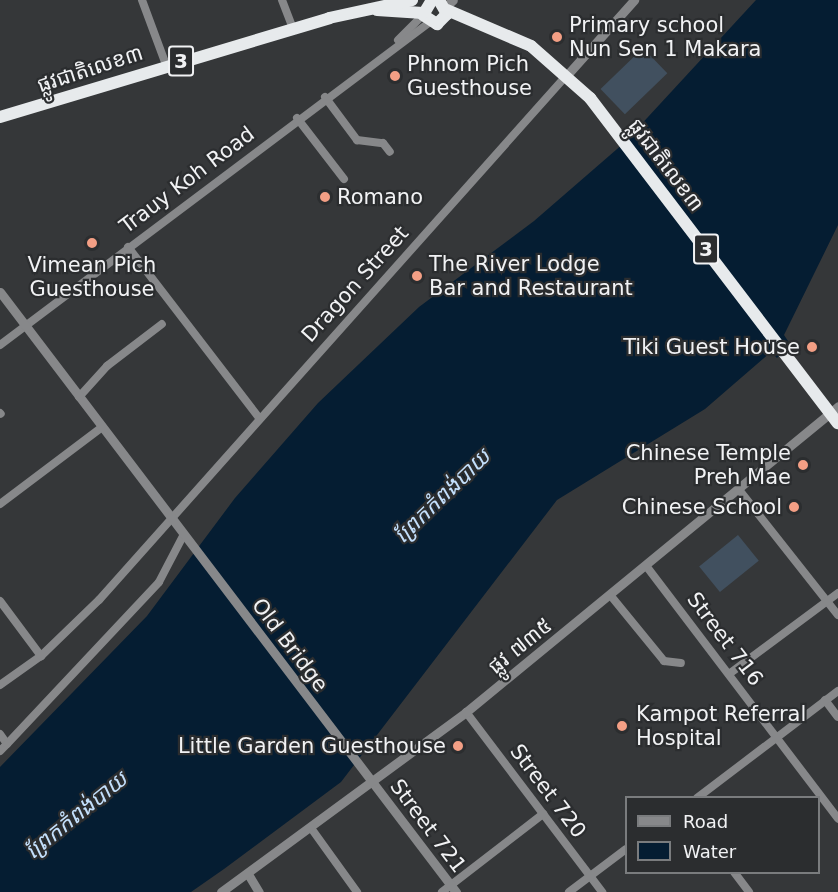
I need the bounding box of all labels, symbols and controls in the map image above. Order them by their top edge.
place label: Primary school Nun Sen 1 Makara [569,12,761,62]
marker: Primary school Nun Sen 1 Makara [550,30,564,44]
street label: ផ្លូវជាតិលេខ៣ [34,40,146,98]
road number: 3 [168,44,195,78]
place label: Phnom Pich Guesthouse [407,51,532,101]
marker: Phnom Pich Guesthouse [388,69,402,83]
street label: ផ្លូវជាតិលេខ៣ [623,114,709,216]
street label: Trauy Koh Road [115,121,259,239]
place label: Romano [337,184,423,210]
marker: Romano [318,190,332,204]
street label: Dragon Street [296,221,414,347]
road number: 3 [692,232,720,266]
marker: Vimean Pich Guesthouse [85,236,99,250]
place label: The River Lodge Bar and Restaurant [429,251,633,301]
place label: Vimean Pich Guesthouse [28,252,156,302]
marker: The River Lodge Bar and Restaurant [410,269,424,283]
place label: Tiki Guest House [623,334,800,360]
marker: Tiki Guest House [805,340,819,354]
place label: Chinese Temple Preh Mae [626,440,791,490]
water label: ព្រែកកំពង់បាយ [388,443,496,549]
marker: Chinese Temple Preh Mae [796,458,810,472]
place label: Chinese School [622,494,782,520]
marker: Chinese School [787,500,801,514]
street label: Street 716 [682,587,768,691]
street label: Old Bridge [247,593,333,697]
street label: ផ្លូវ ៧៣៥ [483,613,557,679]
place label: Kampot Referral Hospital [636,701,806,751]
marker: Kampot Referral Hospital [613,717,631,735]
place label: Little Garden Guesthouse [178,733,446,759]
marker: Little Garden Guesthouse [451,739,465,753]
street label: Street 720 [505,739,591,843]
water label: ព្រែកកំពង់បាយ [20,766,132,864]
street label: Street 721 [385,774,471,878]
legend [625,796,820,874]
text: Road [683,811,728,832]
text: Water [683,841,736,862]

